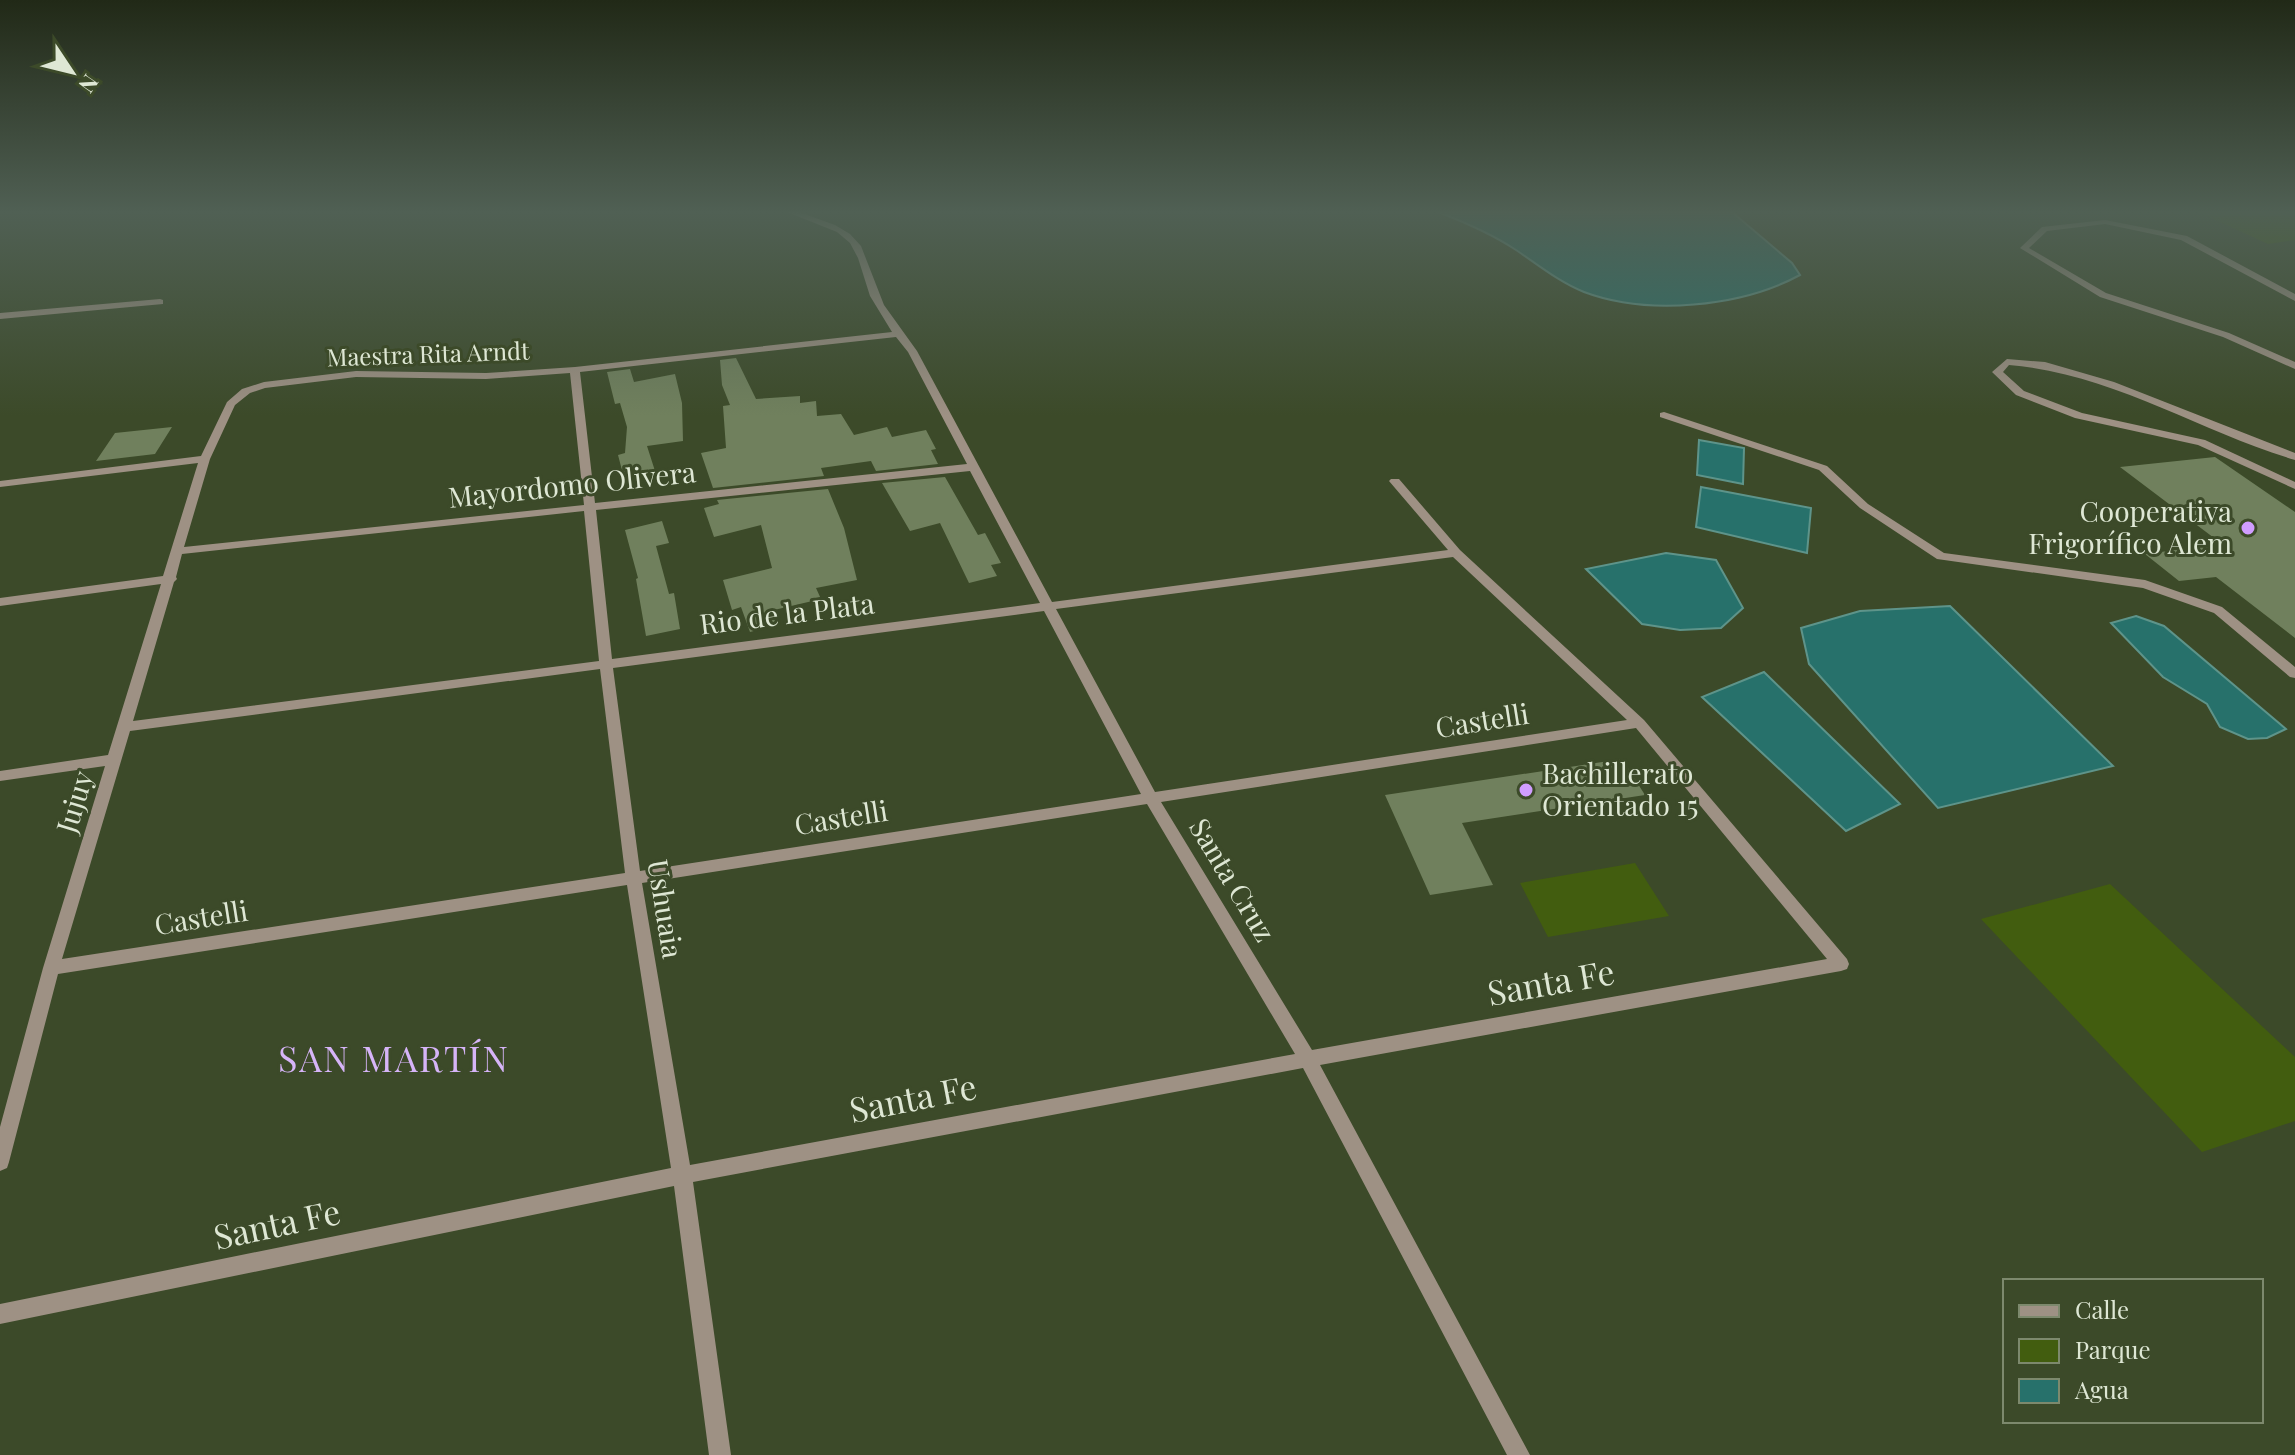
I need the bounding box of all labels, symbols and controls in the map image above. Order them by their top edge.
north arrow [32,32,112,112]
text: N [72,69,106,99]
street label: Maestra Rita Arndt [326,333,530,373]
street label: Mayordomo Olivera [446,452,697,515]
place label: Cooperativa Frigorífico Alem [2028,492,2232,561]
marker: Cooperativa Frigorífico Alem [2239,519,2257,537]
street label: Rio de la Plata [697,583,876,642]
street label: Castelli [1432,694,1531,745]
place label: Bachillerato Orientado 15 [1542,754,1698,823]
street label: Jujuy [46,766,100,838]
marker: Bachillerato Orientado 15 [1517,781,1535,799]
street label: Castelli [791,791,890,842]
street label: Santa Cruz [1182,811,1285,948]
street label: Ushuaia [640,857,693,961]
street label: Castelli [151,891,250,942]
street label: Santa Fe [1483,947,1618,1015]
district label: SAN MARTÍN [278,1033,510,1081]
street label: Santa Fe [845,1062,980,1132]
street label: Santa Fe [209,1187,344,1259]
legend [2003,1279,2263,1423]
text: Calle [2075,1293,2129,1325]
text: Parque [2075,1333,2151,1365]
text: Agua [2074,1373,2129,1405]

